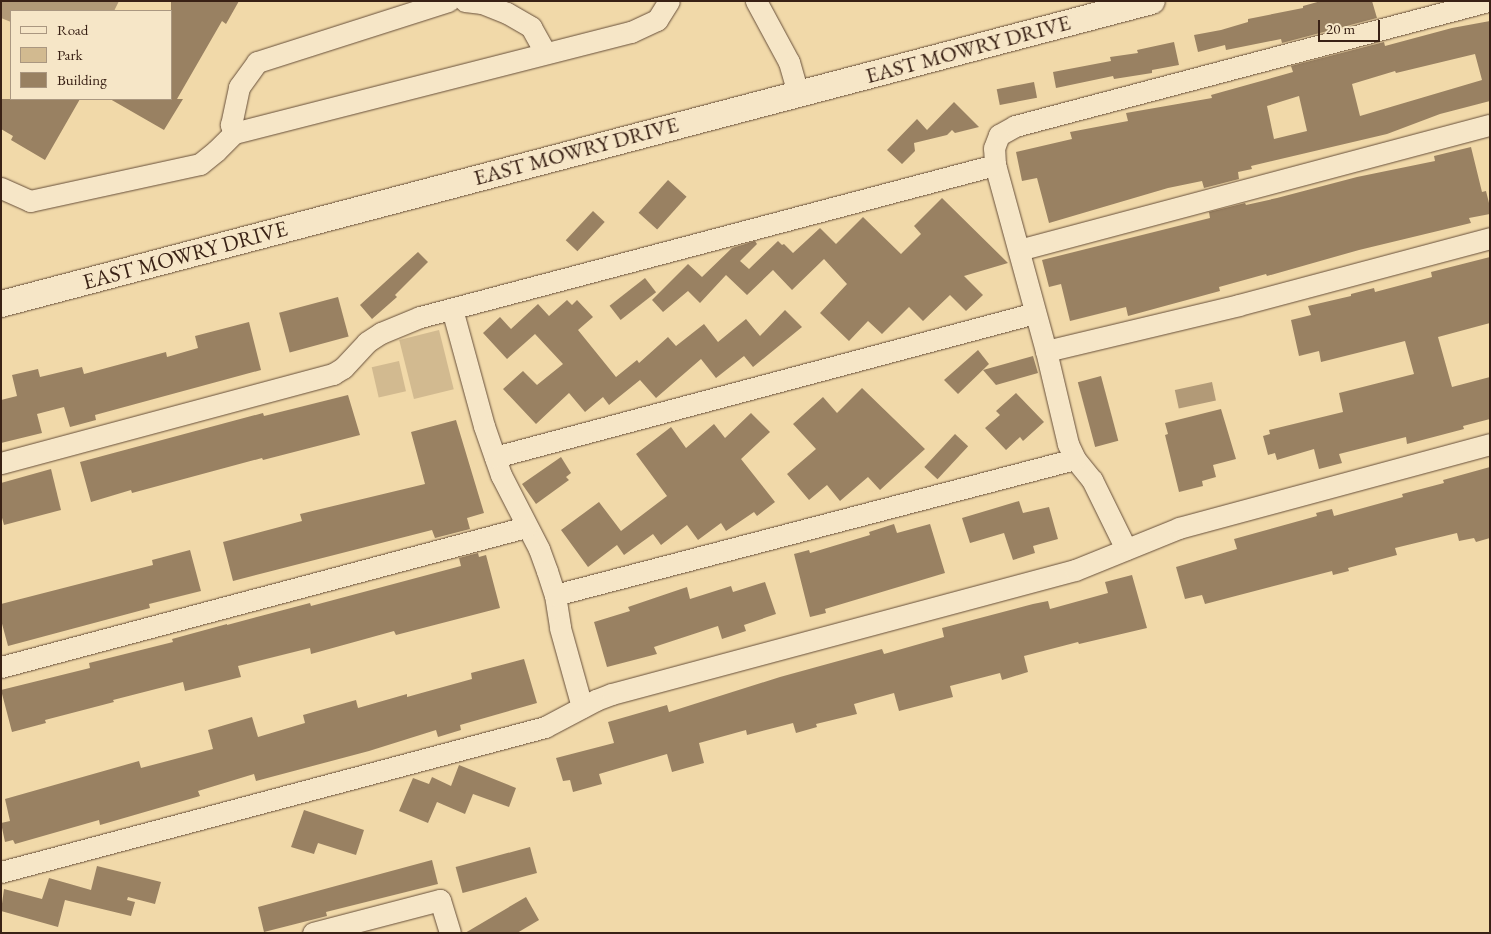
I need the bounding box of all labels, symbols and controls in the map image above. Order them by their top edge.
street label: EAST MOWRY DRIVE [863,9,1073,89]
legend [10,10,172,100]
scale bar [1321,10,1384,42]
text: 20 m [1326,19,1355,38]
text: Road [57,20,88,39]
text: Park [57,45,83,64]
text: Building [57,70,107,89]
street label: EAST MOWRY DRIVE [471,111,681,191]
street label: EAST MOWRY DRIVE [80,215,290,295]

